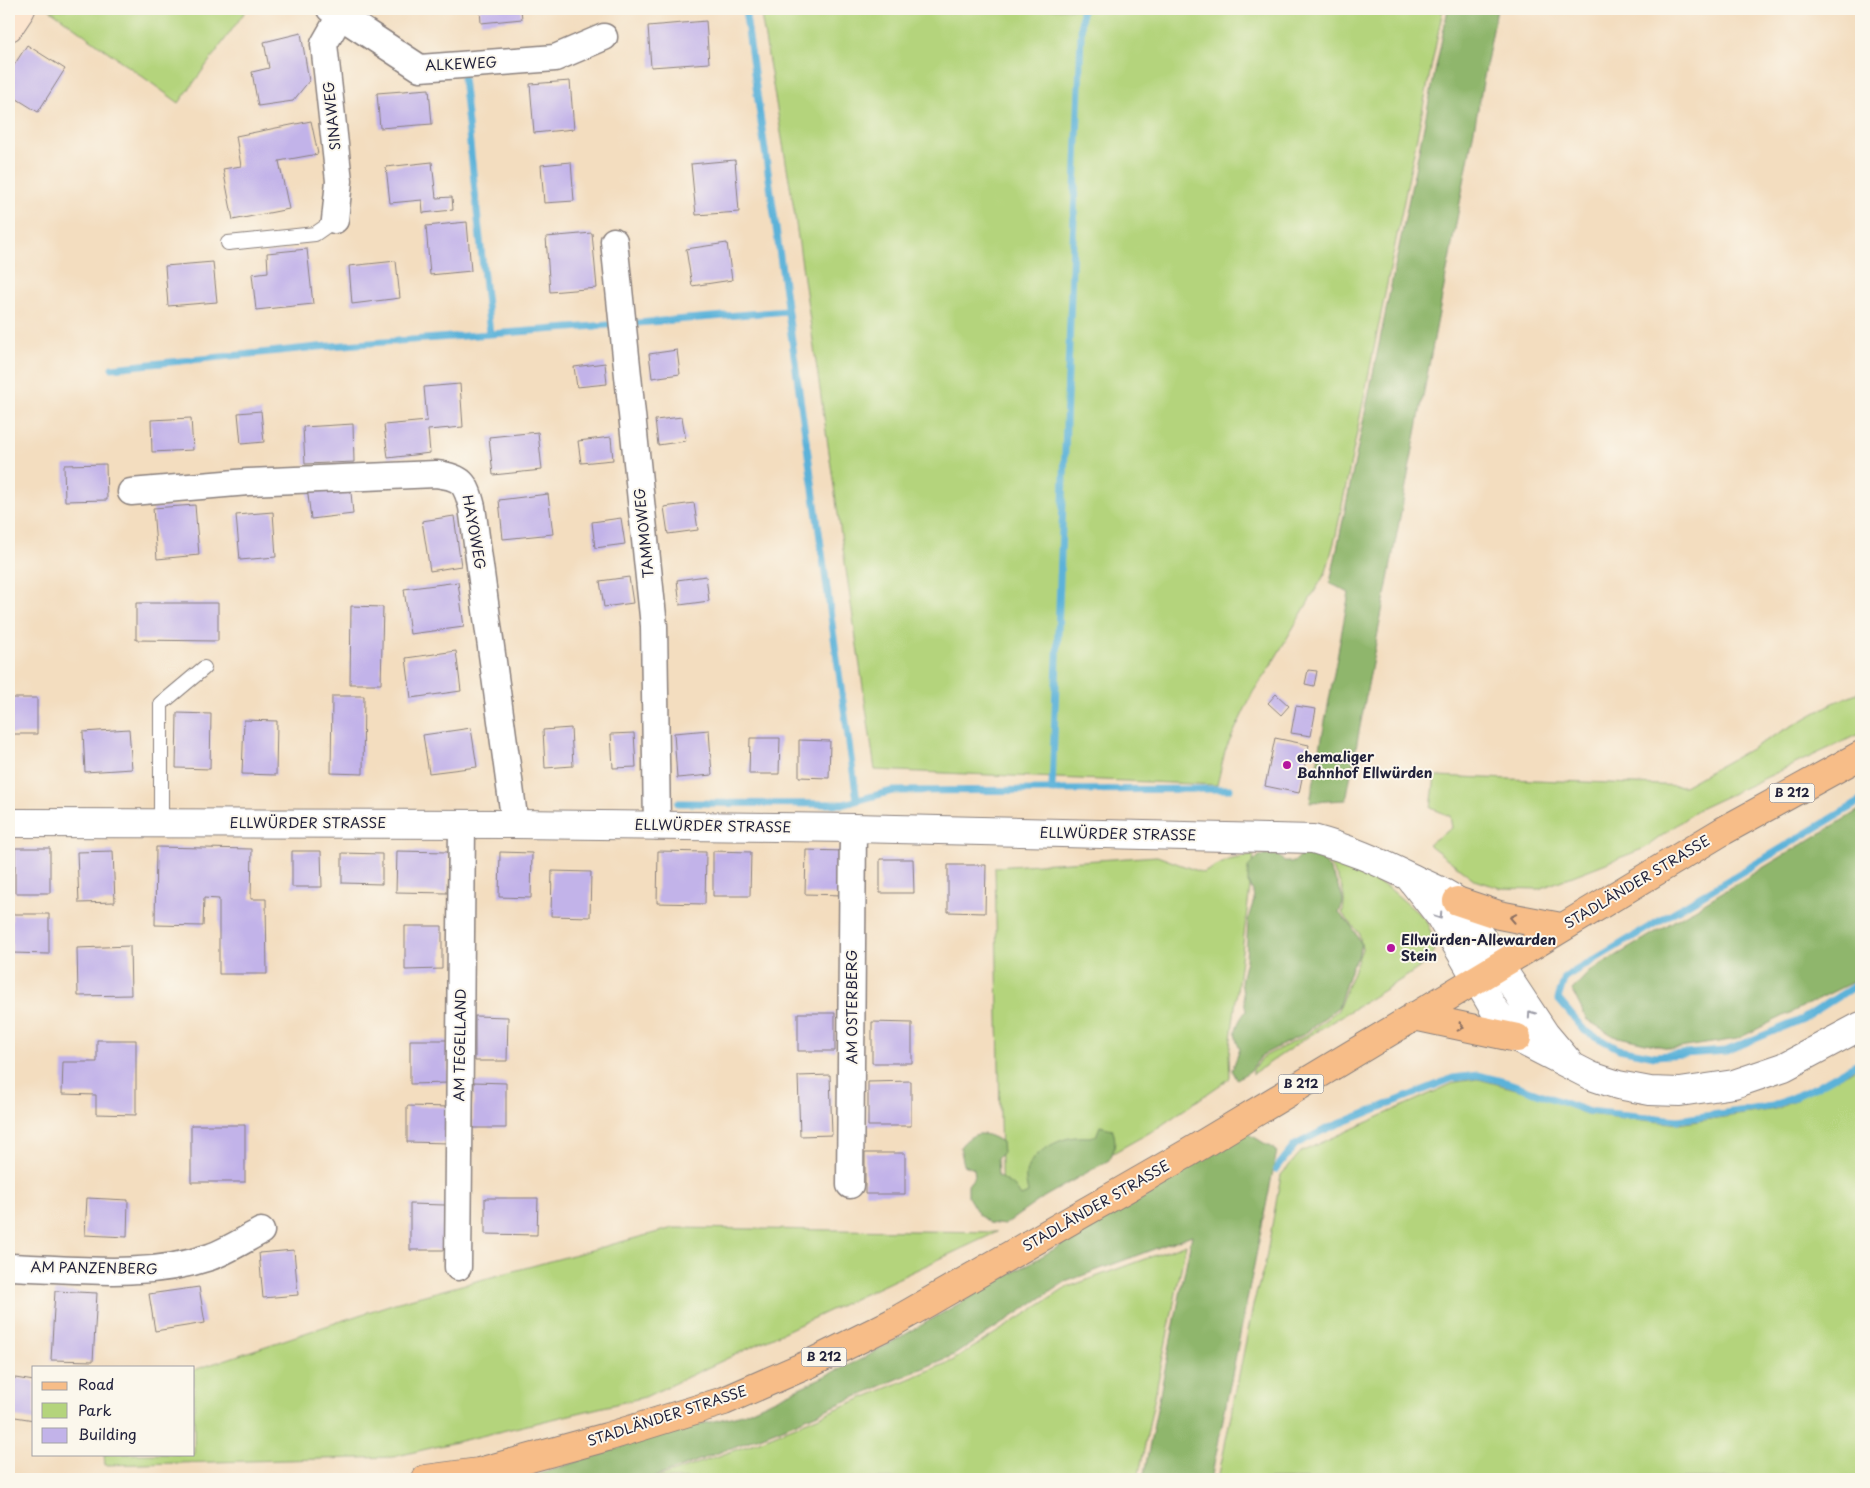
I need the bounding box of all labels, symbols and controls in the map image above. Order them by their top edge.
street label: ALKEWEG [425,51,497,76]
street label: SINAWEG [317,81,346,152]
street label: TAMMOWEG [628,487,659,579]
street label: HAYOWEG [458,493,491,571]
place label: ehemaliger Bahnhof Ellwürden [1297,746,1432,783]
marker: ehemaliger Bahnhof Ellwürden [1281,759,1293,771]
road number: B 212 [1770,784,1814,802]
street label: ELLWÜRDER STRASSE [230,812,386,833]
street label: ELLWÜRDER STRASSE [634,814,792,837]
street label: ELLWÜRDER STRASSE [1039,822,1197,845]
street label: STADLÄNDER STRASSE [1560,830,1714,934]
one-way arrow [1433,910,1442,919]
one-way arrow [1509,913,1517,924]
place label: Ellwürden-Allewarden Stein [1401,929,1556,966]
marker: Ellwürden-Allewarden Stein [1385,942,1397,954]
street label: AM OSTERBERG [841,950,862,1064]
street label: AM TEGELLAND [448,988,471,1102]
one-way arrow [1528,1010,1537,1020]
one-way arrow [1457,1021,1466,1032]
road number: B 212 [1278,1074,1324,1094]
street label: STADLÄNDER STRASSE [1018,1155,1173,1256]
street label: AM PANZENBERG [30,1256,158,1279]
road number: B 212 [802,1348,846,1366]
legend [32,1366,195,1456]
text: Road [78,1372,114,1395]
street label: STADLÄNDER STRASSE [584,1380,749,1451]
text: Park [78,1398,112,1421]
text: Building [78,1422,137,1445]

